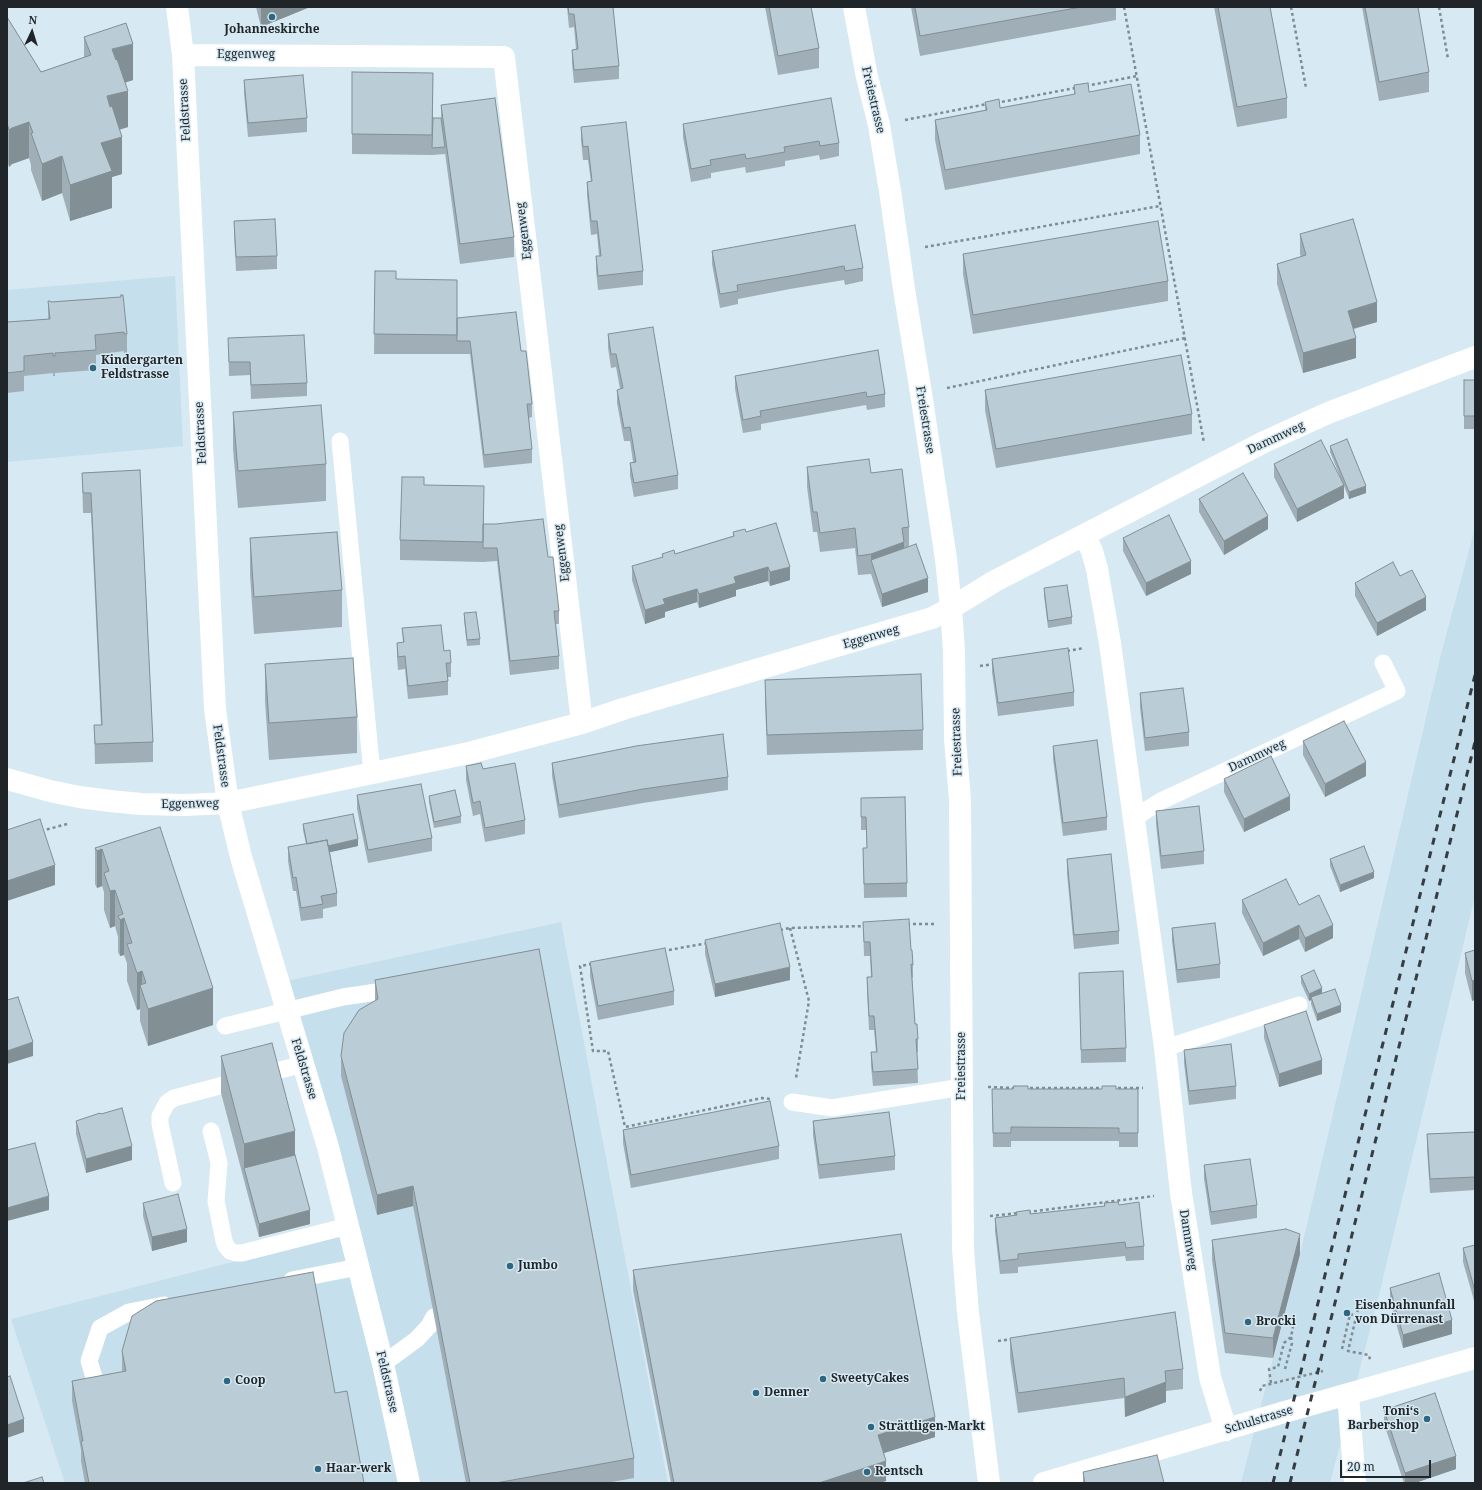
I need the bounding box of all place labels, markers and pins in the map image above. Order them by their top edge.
marker: Johanneskirche [267,12,277,22]
place label: Johanneskirche [224,23,320,37]
place label: Kindergarten Feldstrasse [101,354,183,382]
marker: Kindergarten Feldstrasse [88,363,98,373]
place label: Jumbo [518,1259,558,1273]
marker: Jumbo [505,1261,515,1271]
place label: Eisenbahnunfall von Dürrenast [1355,1299,1455,1327]
marker: Eisenbahnunfall von Dürrenast [1342,1308,1352,1318]
place label: Brocki [1256,1315,1296,1329]
marker: Brocki [1243,1317,1253,1327]
place label: SweetyCakes [831,1372,909,1386]
place label: Coop [235,1374,266,1388]
marker: SweetyCakes [818,1374,828,1384]
marker: Coop [222,1376,232,1386]
place label: Denner [764,1386,809,1400]
marker: Denner [751,1388,761,1398]
place label: Toni‘s Barbershop [1348,1405,1419,1433]
marker: Toni‘s Barbershop [1422,1414,1432,1424]
place label: Strättligen-Markt [879,1420,985,1434]
marker: Strättligen-Markt [866,1422,876,1432]
place label: Haar-werk [326,1462,391,1476]
marker: Haar-werk [313,1464,323,1474]
place label: Rentsch [875,1465,923,1479]
marker: Rentsch [862,1467,872,1477]

